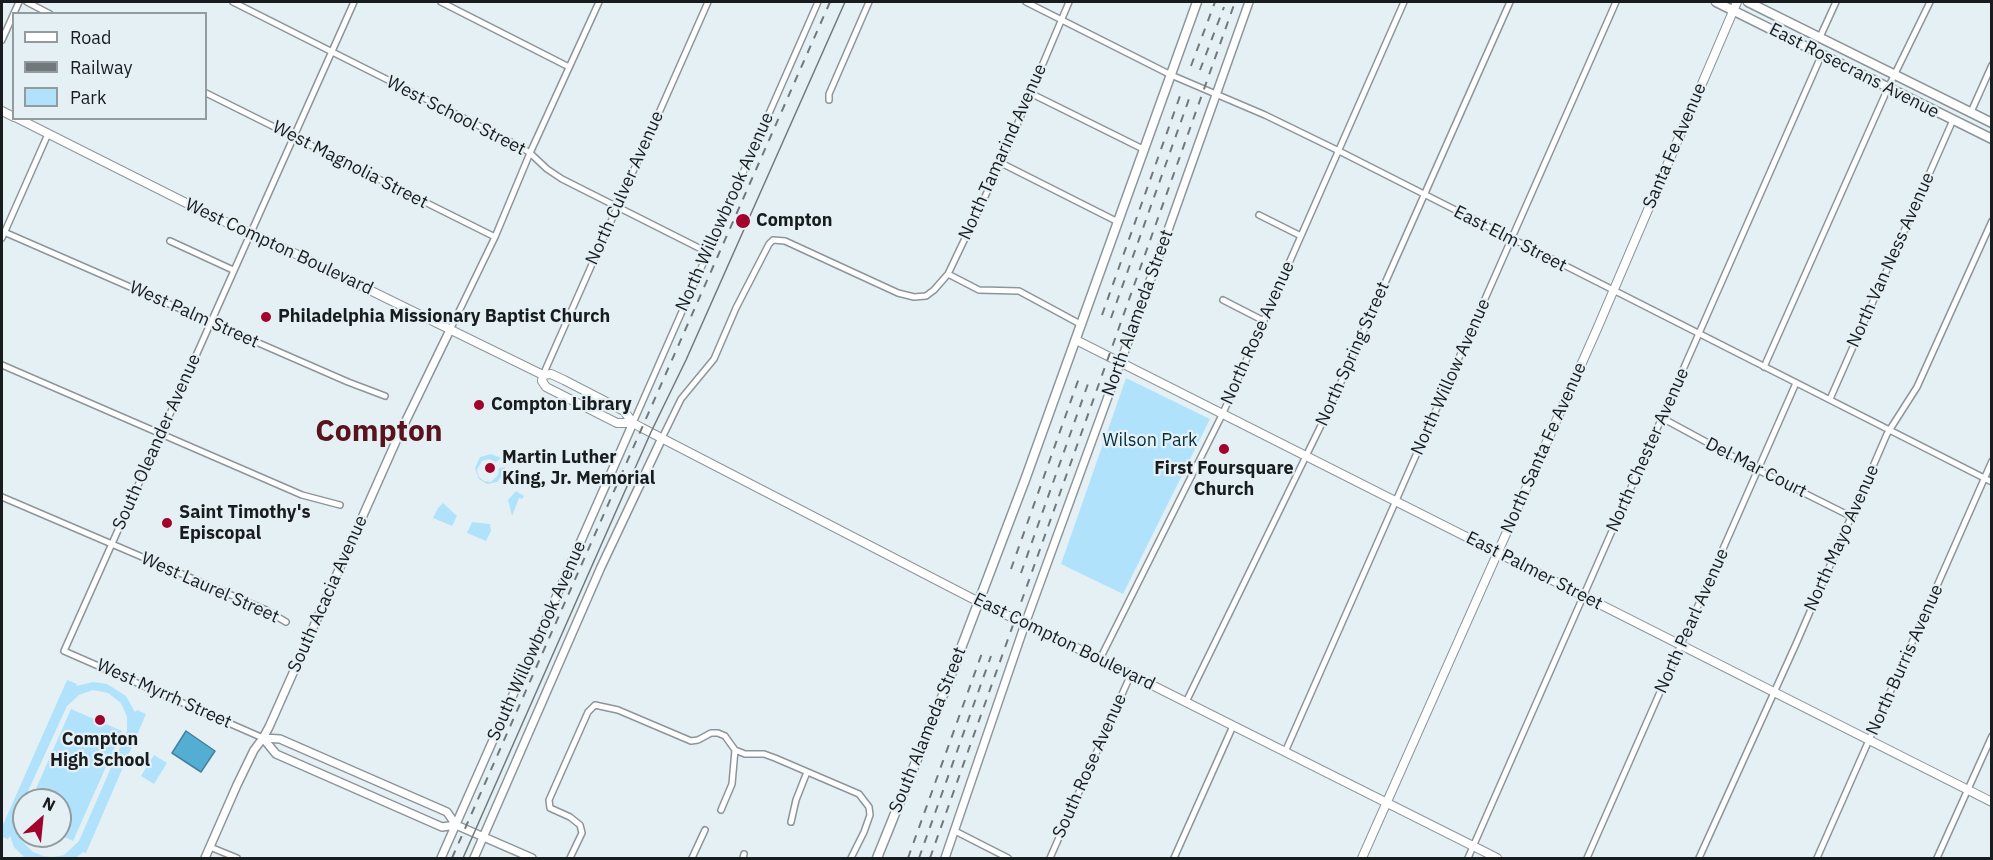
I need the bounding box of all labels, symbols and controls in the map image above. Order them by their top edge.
legend [12,12,207,120]
street label: East Rosecrans Avenue [1765,19,1943,123]
text: Road [70,26,111,49]
text: Railway [70,56,132,79]
street label: North Tamarind Avenue [954,61,1052,243]
street label: West School Street [383,72,529,160]
street label: Santa Fe Avenue [1639,80,1711,212]
text: Park [70,86,106,109]
street label: North Culver Avenue [581,108,669,268]
street label: North Willowbrook Avenue [671,109,779,315]
street label: West Magnolia Street [269,116,431,214]
street label: North Van Ness Avenue [1843,169,1939,351]
street label: West Compton Boulevard [182,194,376,300]
street label: East Elm Street [1450,201,1570,277]
place label: Compton [756,210,832,232]
marker: Compton [734,212,752,230]
street label: North Alameda Street [1098,227,1178,399]
street label: North Rose Avenue [1217,258,1299,408]
street label: West Palm Street [126,277,262,353]
street label: North Spring Street [1311,279,1395,429]
street label: North Willow Avenue [1407,296,1495,458]
place label: Philadelphia Missionary Baptist Church [278,306,610,328]
marker: Philadelphia Missionary Baptist Church [259,310,273,324]
street label: South Oleander Avenue [108,351,206,533]
street label: North Santa Fe Avenue [1497,359,1591,537]
street label: North Chester Avenue [1602,365,1694,535]
place label: Compton Library [491,394,632,416]
marker: Compton Library [472,398,486,412]
district label: Compton [315,414,443,450]
park label: Wilson Park [1102,430,1198,452]
street label: Del Mar Court [1702,433,1810,503]
marker: First Foursquare Church [1217,442,1231,456]
place label: Martin Luther King, Jr. Memorial [502,447,655,490]
place label: First Foursquare Church [1154,458,1294,500]
marker: Martin Luther King, Jr. Memorial [483,461,497,475]
street label: North Mayo Avenue [1800,462,1884,614]
place label: Saint Timothy's Episcopal [179,502,311,544]
street label: South Acacia Avenue [284,512,372,676]
marker: Saint Timothy's Episcopal [160,516,174,530]
street label: East Palmer Street [1462,527,1606,615]
street label: South Willowbrook Avenue [483,538,591,744]
street label: North Pearl Avenue [1650,545,1734,697]
street label: West Laurel Street [138,548,282,628]
street label: North Burris Avenue [1862,581,1948,739]
street label: East Compton Boulevard [970,589,1158,695]
street label: South Alameda Street [885,644,971,816]
street label: West Myrrh Street [93,655,235,733]
street label: South Rose Avenue [1048,690,1132,842]
marker: Compton High School [93,713,107,727]
place label: Compton High School [50,729,150,771]
north arrow [12,788,72,848]
text: N [40,792,59,815]

